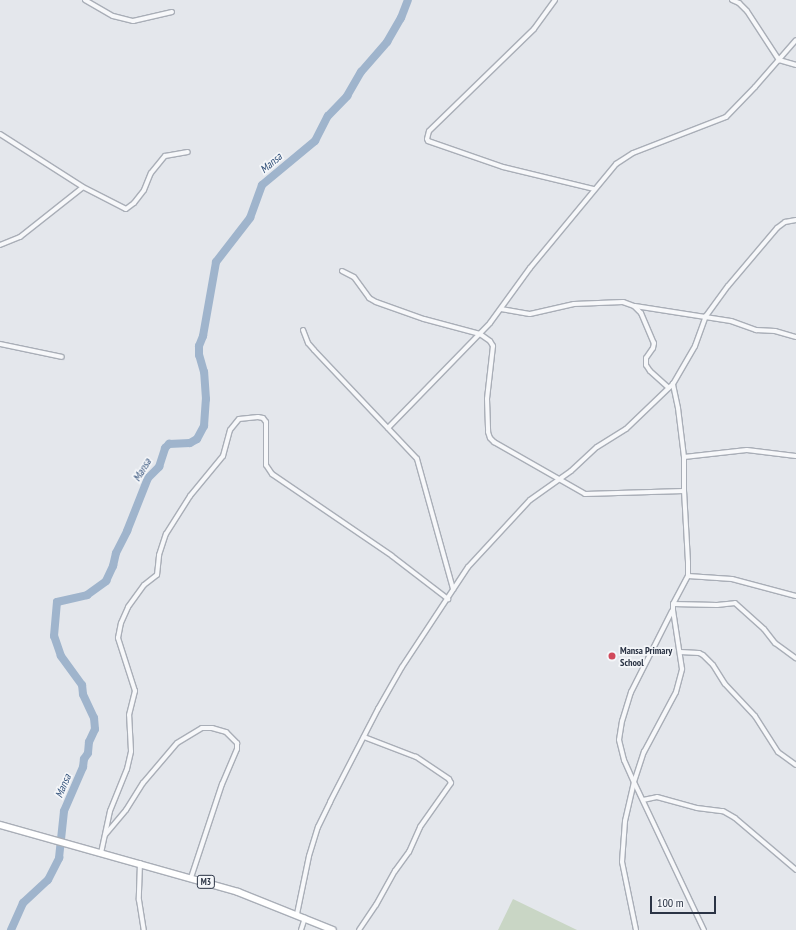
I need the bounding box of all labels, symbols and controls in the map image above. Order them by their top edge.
water label: Mansa [257,150,285,176]
water label: Mansa [130,456,154,484]
place label: Mansa Primary School [620,644,672,668]
marker: Mansa Primary School [607,651,617,661]
water label: Mansa [52,772,74,800]
road number: M3 [196,875,216,889]
scale bar [652,888,718,914]
text: 100 m [657,895,684,910]

